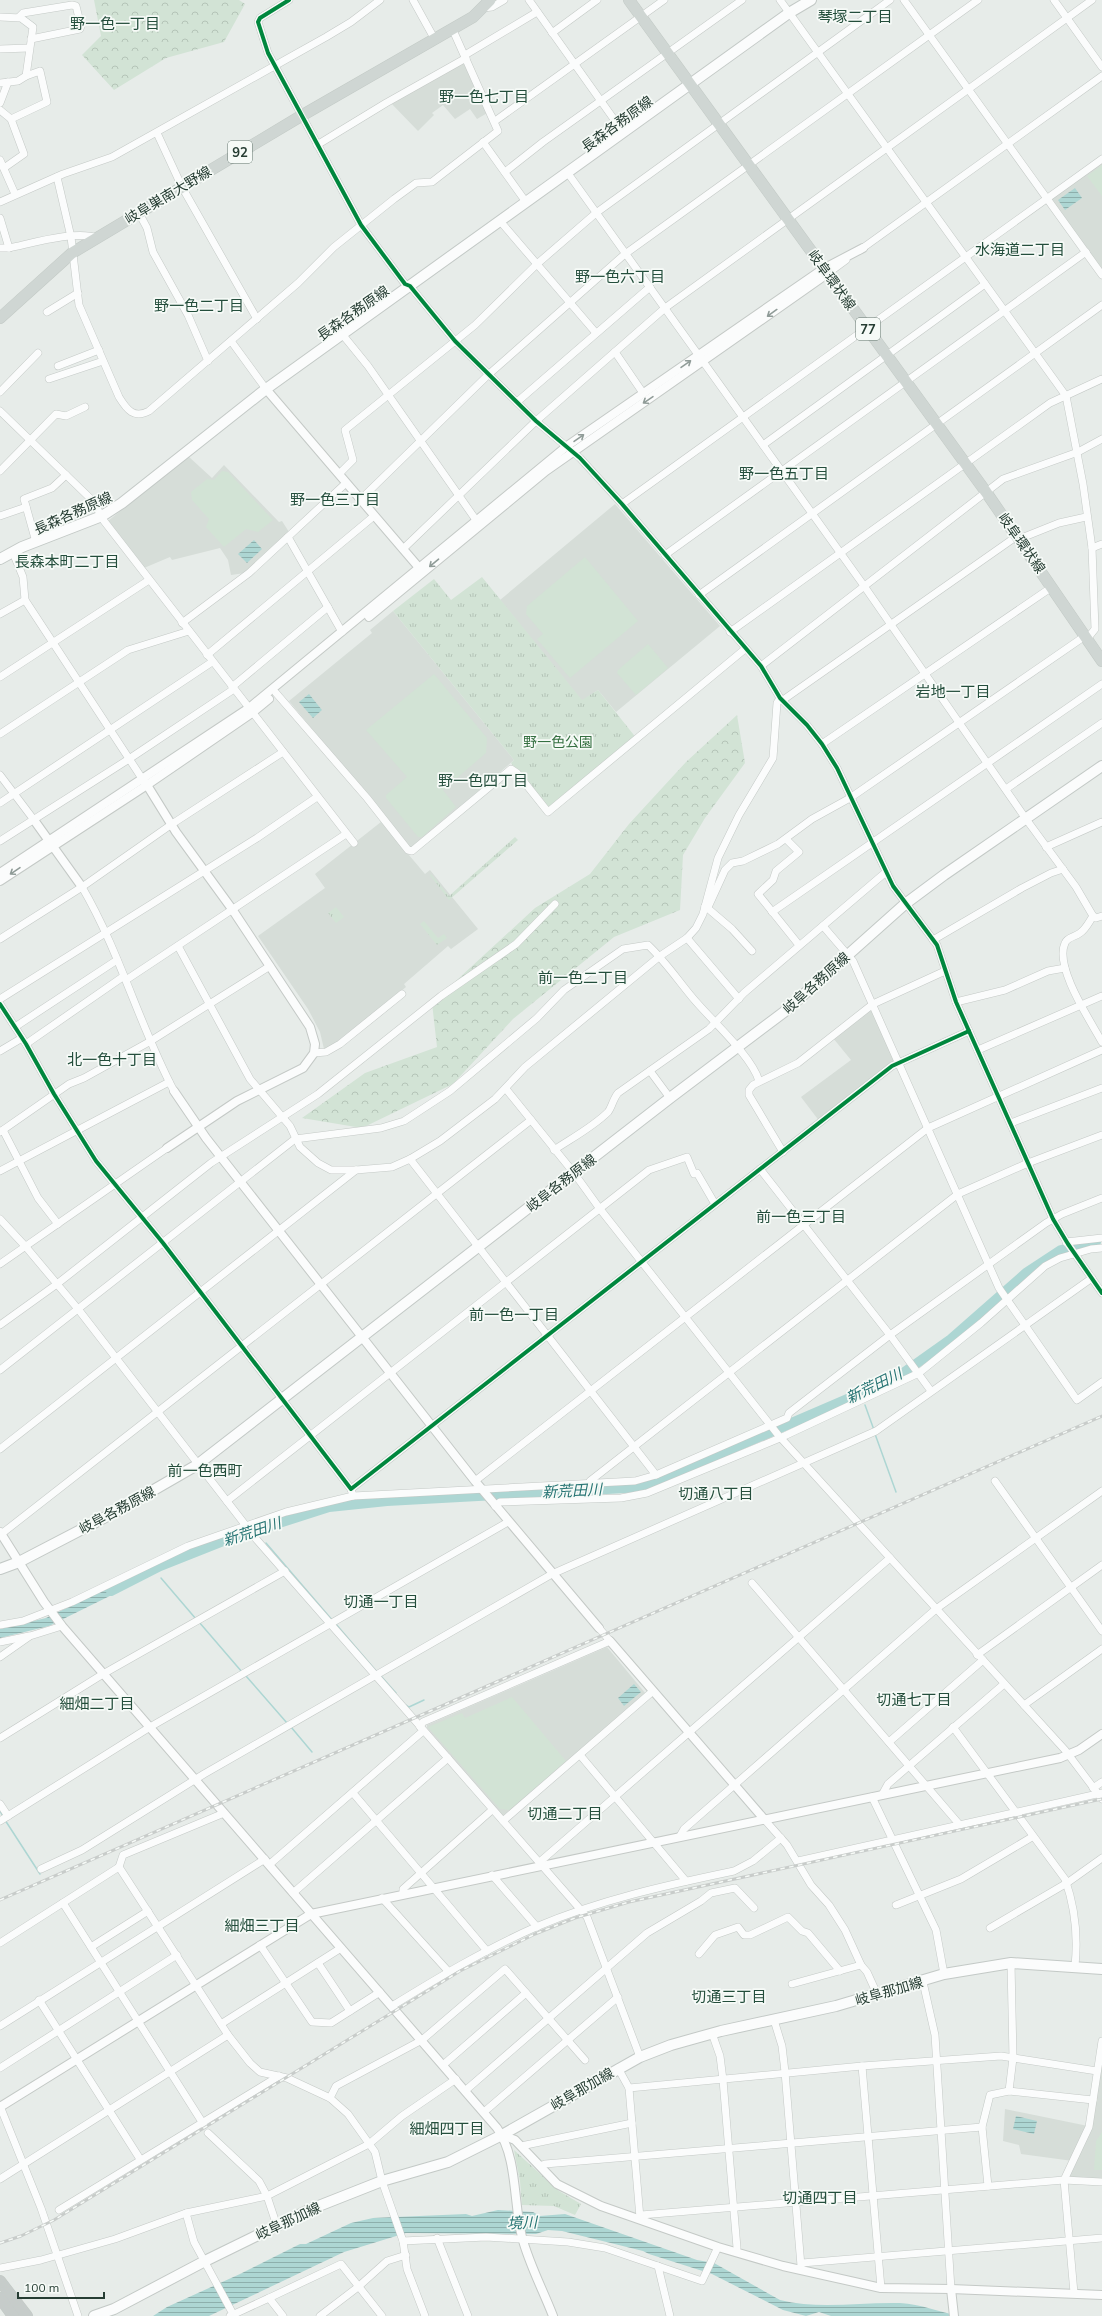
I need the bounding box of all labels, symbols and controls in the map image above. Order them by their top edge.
district label: 琴塚二丁目 [817,7,893,26]
district label: 野一色一丁目 [70,14,160,33]
district label: 野一色七丁目 [439,87,529,106]
street label: 長森各務原線 [578,92,656,156]
road number: 92 [228,141,252,163]
street label: 岐阜巣南大野線 [121,162,215,228]
district label: 水海道二丁目 [975,240,1065,259]
street label: 岐阜環状線 [804,246,860,314]
district label: 野一色六丁目 [575,267,665,286]
street label: 長森各務原線 [313,282,393,344]
district label: 野一色二丁目 [154,296,244,315]
one-way arrow [767,309,778,317]
road number: 77 [856,318,880,340]
one-way arrow [680,360,691,368]
one-way arrow [643,396,654,404]
one-way arrow [573,434,584,442]
district label: 野一色五丁目 [739,464,829,483]
street label: 長森各務原線 [31,488,115,538]
district label: 野一色三丁目 [290,490,380,509]
street label: 岐阜環状線 [995,509,1049,577]
district label: 長森本町二丁目 [14,552,120,571]
one-way arrow [428,559,439,568]
district label: 岩地一丁目 [915,682,991,701]
park label: 野一色公園 [523,733,593,751]
district label: 野一色四丁目 [438,771,528,790]
one-way arrow [9,868,21,876]
street label: 岐阜各務原線 [779,948,853,1018]
district label: 前一色二丁目 [538,968,628,987]
district label: 北一色十丁目 [67,1050,157,1069]
street label: 岐阜各務原線 [522,1150,600,1216]
district label: 前一色三丁目 [756,1207,846,1226]
district label: 前一色一丁目 [469,1305,559,1324]
water label: 新荒田川 [843,1363,907,1407]
district label: 前一色西町 [167,1461,243,1480]
water label: 新荒田川 [542,1479,604,1502]
street label: 岐阜各務原線 [76,1482,158,1538]
district label: 切通八丁目 [678,1484,754,1503]
water label: 新荒田川 [220,1513,285,1550]
district label: 切通一丁目 [343,1592,419,1611]
district label: 切通七丁目 [876,1690,952,1709]
district label: 細畑二丁目 [59,1694,135,1713]
district label: 切通二丁目 [527,1804,603,1823]
district label: 細畑三丁目 [224,1916,300,1935]
street label: 岐阜那加線 [853,1973,925,2009]
district label: 切通三丁目 [691,1987,767,2006]
street label: 岐阜那加線 [547,2064,617,2114]
district label: 細畑四丁目 [409,2119,485,2138]
district label: 切通四丁目 [782,2188,858,2207]
street label: 岐阜那加線 [252,2198,324,2244]
water label: 境川 [507,2212,539,2233]
scale bar [18,2274,104,2300]
text: 100 m [24,2280,59,2295]

